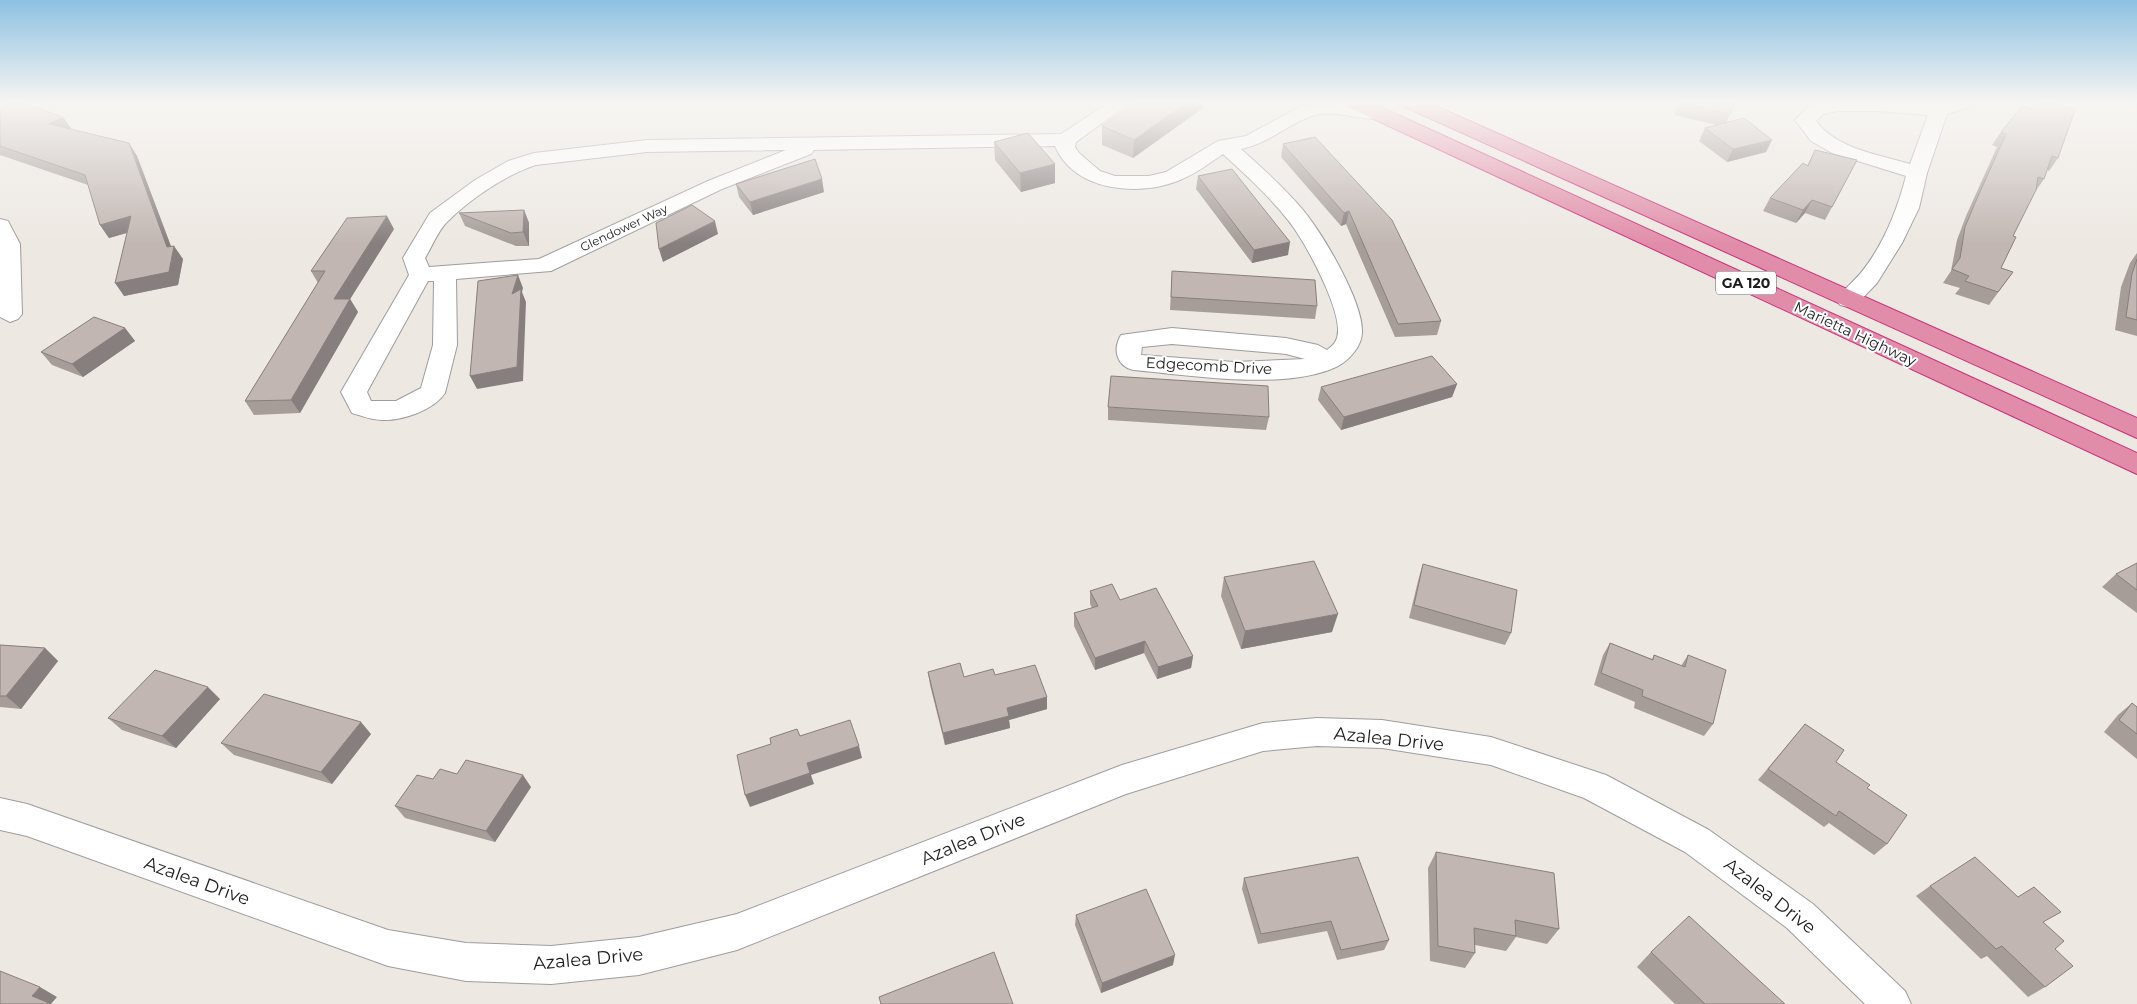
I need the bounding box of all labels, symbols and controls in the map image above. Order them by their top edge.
street label: Glendower Way [578,200,670,254]
road number: GA 120 [1716,272,1776,294]
street label: Marietta Highway [1791,297,1920,371]
street label: Edgecomb Drive [1145,353,1273,378]
street label: Azalea Drive [1333,722,1445,756]
street label: Azalea Drive [918,808,1029,870]
street label: Azalea Drive [141,852,253,910]
street label: Azalea Drive [1720,853,1820,939]
street label: Azalea Drive [532,943,644,975]

